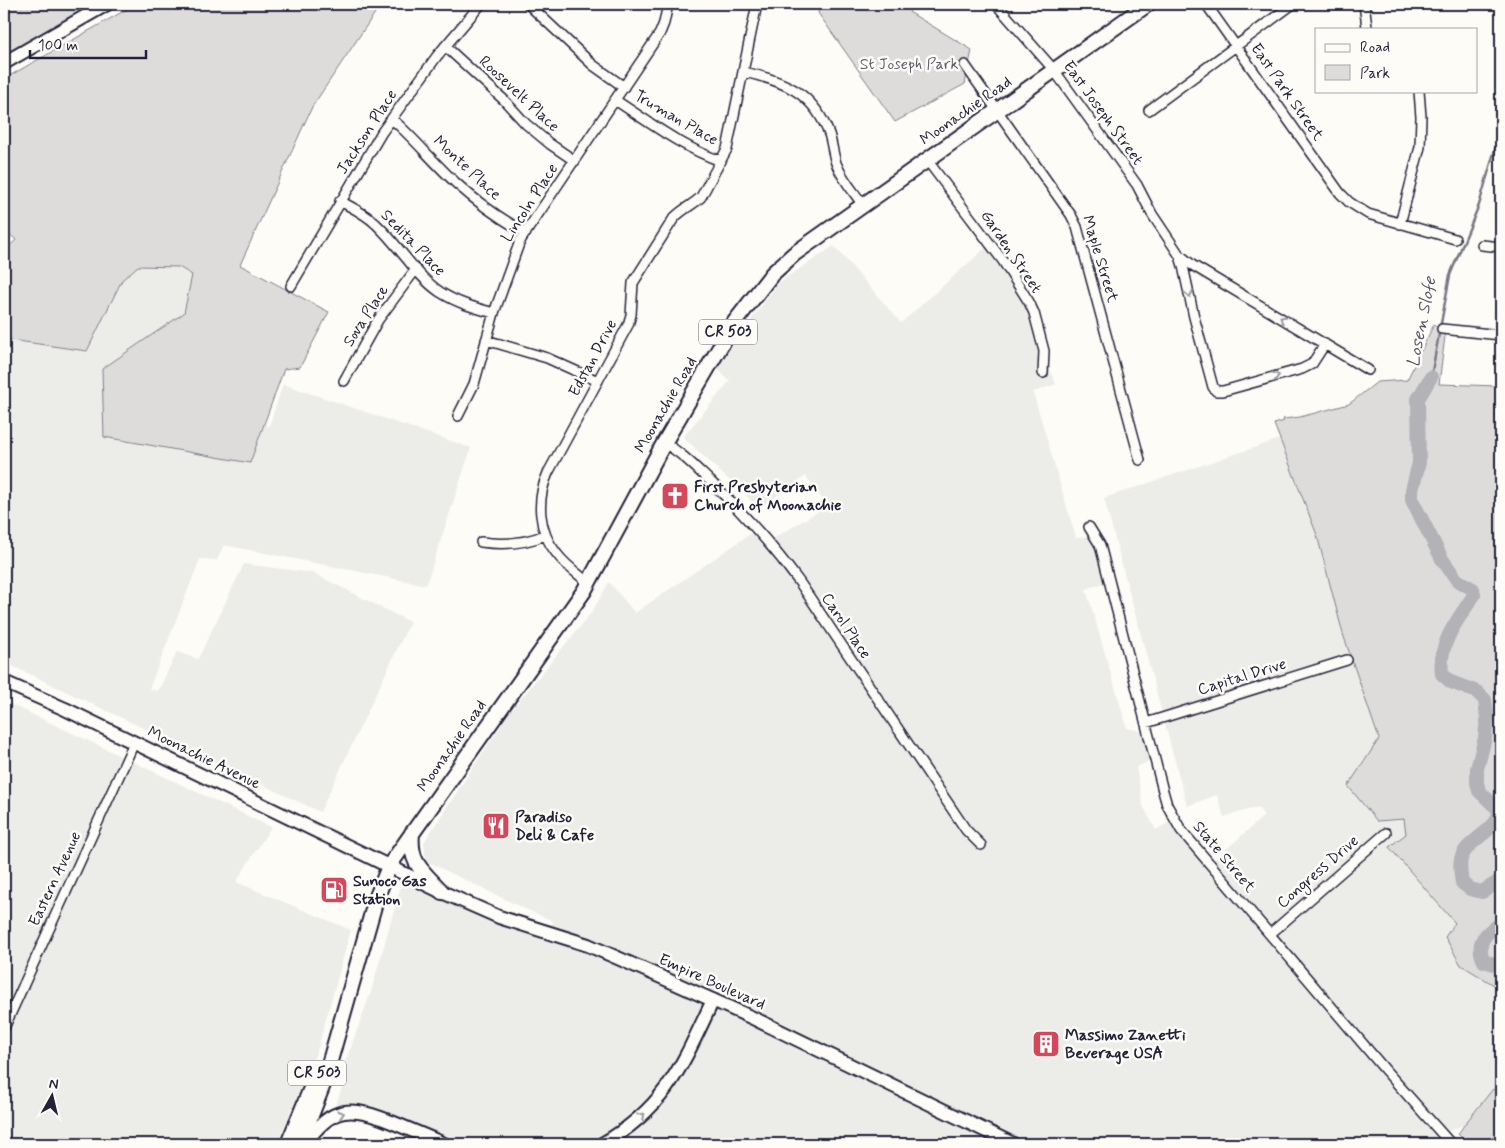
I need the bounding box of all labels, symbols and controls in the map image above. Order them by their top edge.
scale bar [30,28,146,60]
legend [1315,28,1478,92]
text: 100 m [38,36,78,56]
text: Road [1360,38,1390,58]
street label: East Park Street [1246,39,1329,145]
street label: Roosevelt Place [474,51,564,137]
park label: St Joseph Park [860,54,958,75]
street label: East Joseph Street [1058,57,1148,169]
text: Park [1360,64,1390,84]
street label: Moonachie Road [916,72,1016,150]
street label: Truman Place [630,85,722,151]
street label: Jackson Place [332,86,402,178]
street label: Monte Place [428,131,506,205]
street label: Lincoln Place [497,160,563,246]
street label: Sedita Place [376,205,450,281]
street label: Garden Street [976,206,1046,298]
street label: Maple Street [1077,213,1123,306]
water label: Losen Slofe [1402,274,1443,369]
street label: Sova Place [338,281,394,351]
one-way arrow [1183,290,1194,299]
street label: Edstan Drive [564,316,622,400]
one-way arrow [1280,316,1289,326]
road number: CR 503 [699,320,757,344]
street label: Moonachie Road [630,353,702,457]
one-way arrow [1271,372,1279,382]
place label: First Presbyterian Church of Moonachie [694,477,841,516]
church icon: First Presbyterian Church of Moonachie [660,481,690,511]
street label: Carol Place [816,589,876,663]
street label: Capital Drive [1195,654,1289,700]
street label: Moonachie Road [413,696,491,796]
street label: Moonachie Avenue [144,722,264,795]
place label: Paradiso Deli & Cafe [515,807,594,846]
restaurant icon: Paradiso Deli & Cafe [481,811,511,841]
street label: State Street [1188,817,1260,898]
street label: Eastern Avenue [24,828,86,930]
street label: Congress Drive [1273,831,1364,914]
place label: Sunoco Gas Station [353,871,427,910]
fuel station icon: Sunoco Gas Station [319,875,349,905]
street label: Empire Boulevard [655,949,769,1015]
place label: Massimo Zanetti Beverage USA [1065,1025,1186,1065]
building icon: Massimo Zanetti Beverage USA [1031,1029,1061,1059]
road number: CR 503 [288,1060,346,1086]
north arrow [28,1070,78,1120]
text: N [48,1075,60,1094]
one-way arrow [336,1109,344,1119]
one-way arrow [636,1113,645,1122]

